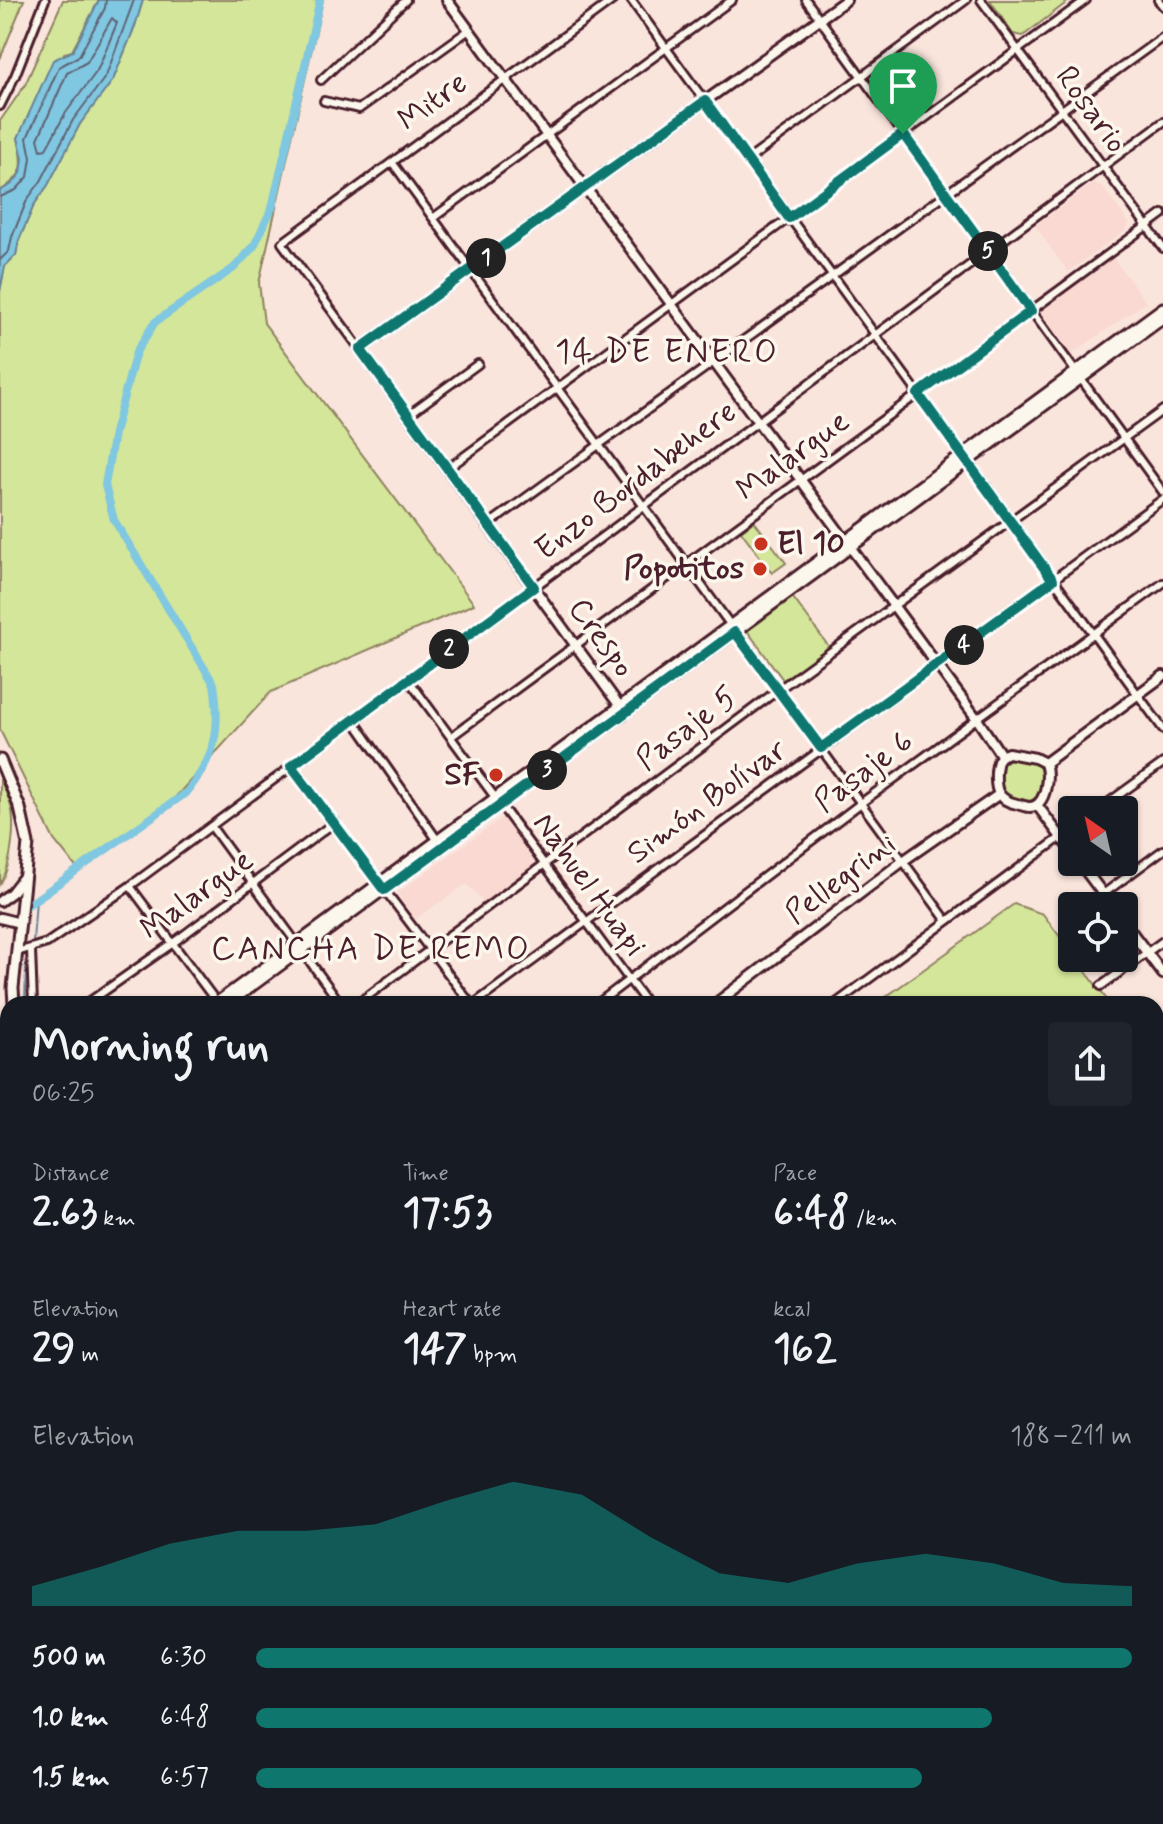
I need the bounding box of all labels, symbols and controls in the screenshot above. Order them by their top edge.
pin [869,52,937,134]
street label: Rosario [1045,58,1137,162]
street label: Mitre [390,62,476,142]
icon: arrive [881,64,925,108]
pin: 5 [968,231,1008,271]
text: 5 [981,237,995,265]
pin: 1 [466,238,506,278]
text: 1 [481,244,491,272]
district label: 14 DE ENERO [555,330,779,375]
street label: Enzo Bordabehere [527,391,745,571]
street label: Malargue [728,401,858,511]
place label: El 10 [777,523,845,565]
marker: El 10 [752,535,770,553]
place label: Popotitos [624,548,744,590]
marker: Popotitos [751,560,769,578]
street label: Crespo [558,590,644,686]
pin: 4 [944,625,984,665]
pin: 2 [429,629,469,669]
text: 4 [958,631,970,659]
text: 2 [444,635,454,663]
street label: Pasaje 5 [628,677,746,781]
street label: Pasaje 6 [806,721,922,823]
street label: Simón Bolívar [619,729,796,874]
pin: 3 [527,750,567,790]
place label: SF [444,754,480,796]
text: 3 [542,756,552,784]
marker: SF [487,766,505,784]
north arrow [1058,796,1138,876]
map controls [1058,796,1138,972]
street label: Nahuel Huapi [523,805,655,965]
street label: Pellegrini [777,824,905,934]
street label: Malargue [132,840,262,950]
button: locate [1058,892,1138,972]
district label: CANCHA DE REMO [211,927,531,972]
text: Morning run [32,1018,269,1076]
button: share [1048,1022,1132,1106]
text: 06:25 [32,1077,94,1111]
text: Distance [32,1160,109,1188]
text: Time [403,1160,449,1188]
text: Pace [773,1160,817,1188]
text: 2.63 [32,1188,97,1240]
text: 17:53 [403,1188,492,1240]
text: 6:48 [773,1188,850,1240]
text: km [97,1205,135,1233]
text: /km [850,1205,897,1233]
text: Elevation [32,1296,119,1324]
text: Heart rate [403,1296,501,1324]
text: kcal [773,1296,810,1324]
text: 29 [32,1324,75,1376]
text: 147 [403,1324,467,1376]
text: 162 [773,1324,837,1376]
text: m [75,1341,99,1369]
text: bpm [467,1341,517,1369]
text: Elevation [32,1420,134,1454]
text: 188–211 m [1010,1420,1132,1454]
text: 500 m [32,1641,106,1675]
text: 6:30 [160,1641,207,1675]
text: 1.0 km [32,1701,109,1735]
text: 6:48 [160,1701,210,1735]
text: 1.5 km [32,1761,110,1795]
text: 6:57 [160,1761,209,1795]

